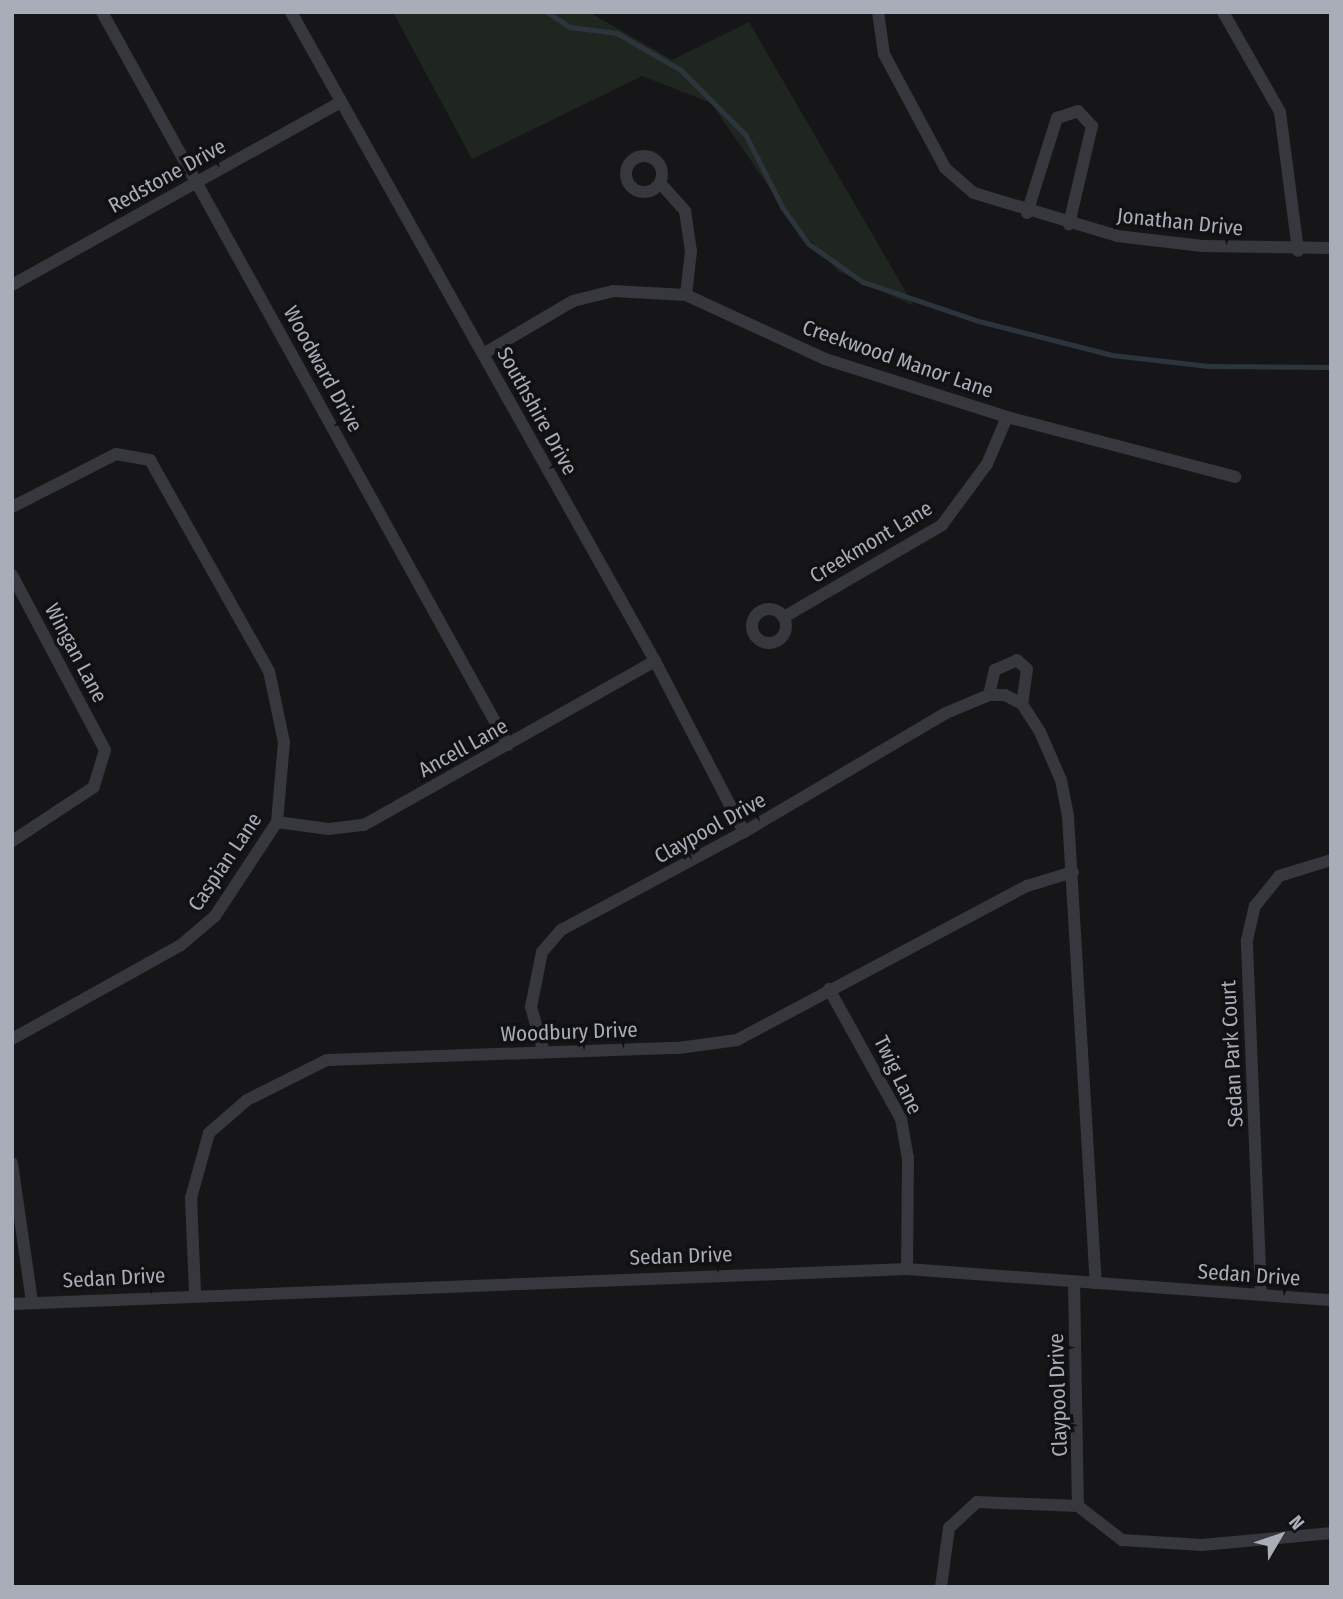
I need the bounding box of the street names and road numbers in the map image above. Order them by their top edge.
street label: Redstone Drive [104,133,230,219]
street label: Jonathan Drive [1116,203,1244,241]
street label: Woodward Drive [278,302,368,436]
street label: Creekwood Manor Lane [799,315,997,403]
street label: Southshire Drive [492,343,582,479]
street label: Creekmont Lane [805,496,937,588]
street label: Wingan Lane [39,599,113,707]
street label: Ancell Lane [414,713,512,783]
street label: Claypool Drive [650,787,770,869]
street label: Caspian Lane [183,808,267,916]
street label: Sedan Park Court [1216,980,1248,1128]
street label: Woodbury Drive [500,1017,638,1047]
street label: Twig Lane [868,1032,928,1118]
street label: Sedan Drive [629,1242,733,1270]
street label: Sedan Drive [1197,1259,1301,1291]
street label: Sedan Drive [62,1263,166,1293]
street label: Claypool Drive [1043,1333,1073,1457]

